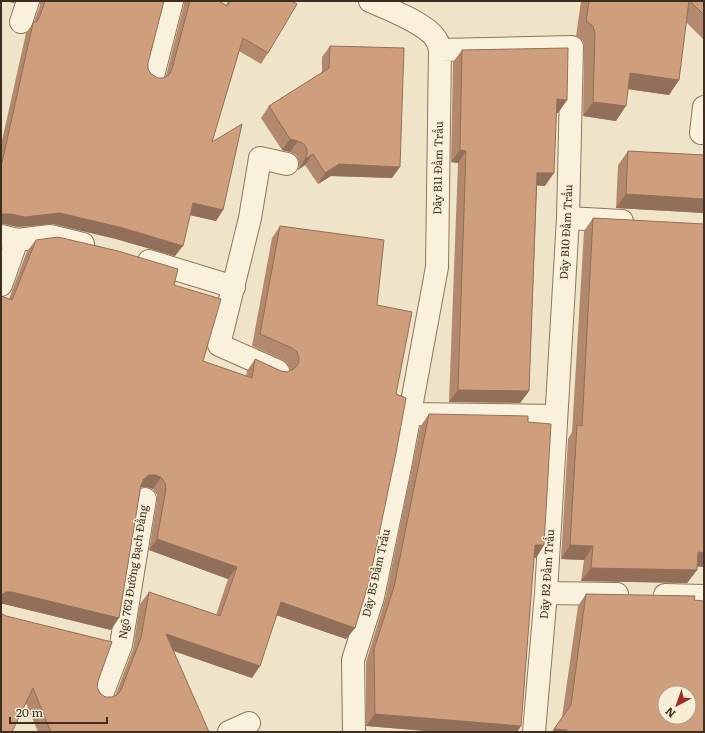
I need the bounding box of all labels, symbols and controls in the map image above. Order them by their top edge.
street label: Dãy B11 Đầm Trấu [428,121,446,215]
street label: Dãy B10 Đầm Trấu [555,184,575,280]
street label: Ngõ 762 Đường Bạch Đằng [113,503,151,640]
street label: Dãy B5 Đầm Trấu [357,527,393,618]
street label: Dãy B2 Đầm Trấu [535,528,557,619]
north arrow [657,685,697,725]
scale bar [10,699,107,725]
text: 20 m [16,703,43,721]
text: N [661,704,679,722]

